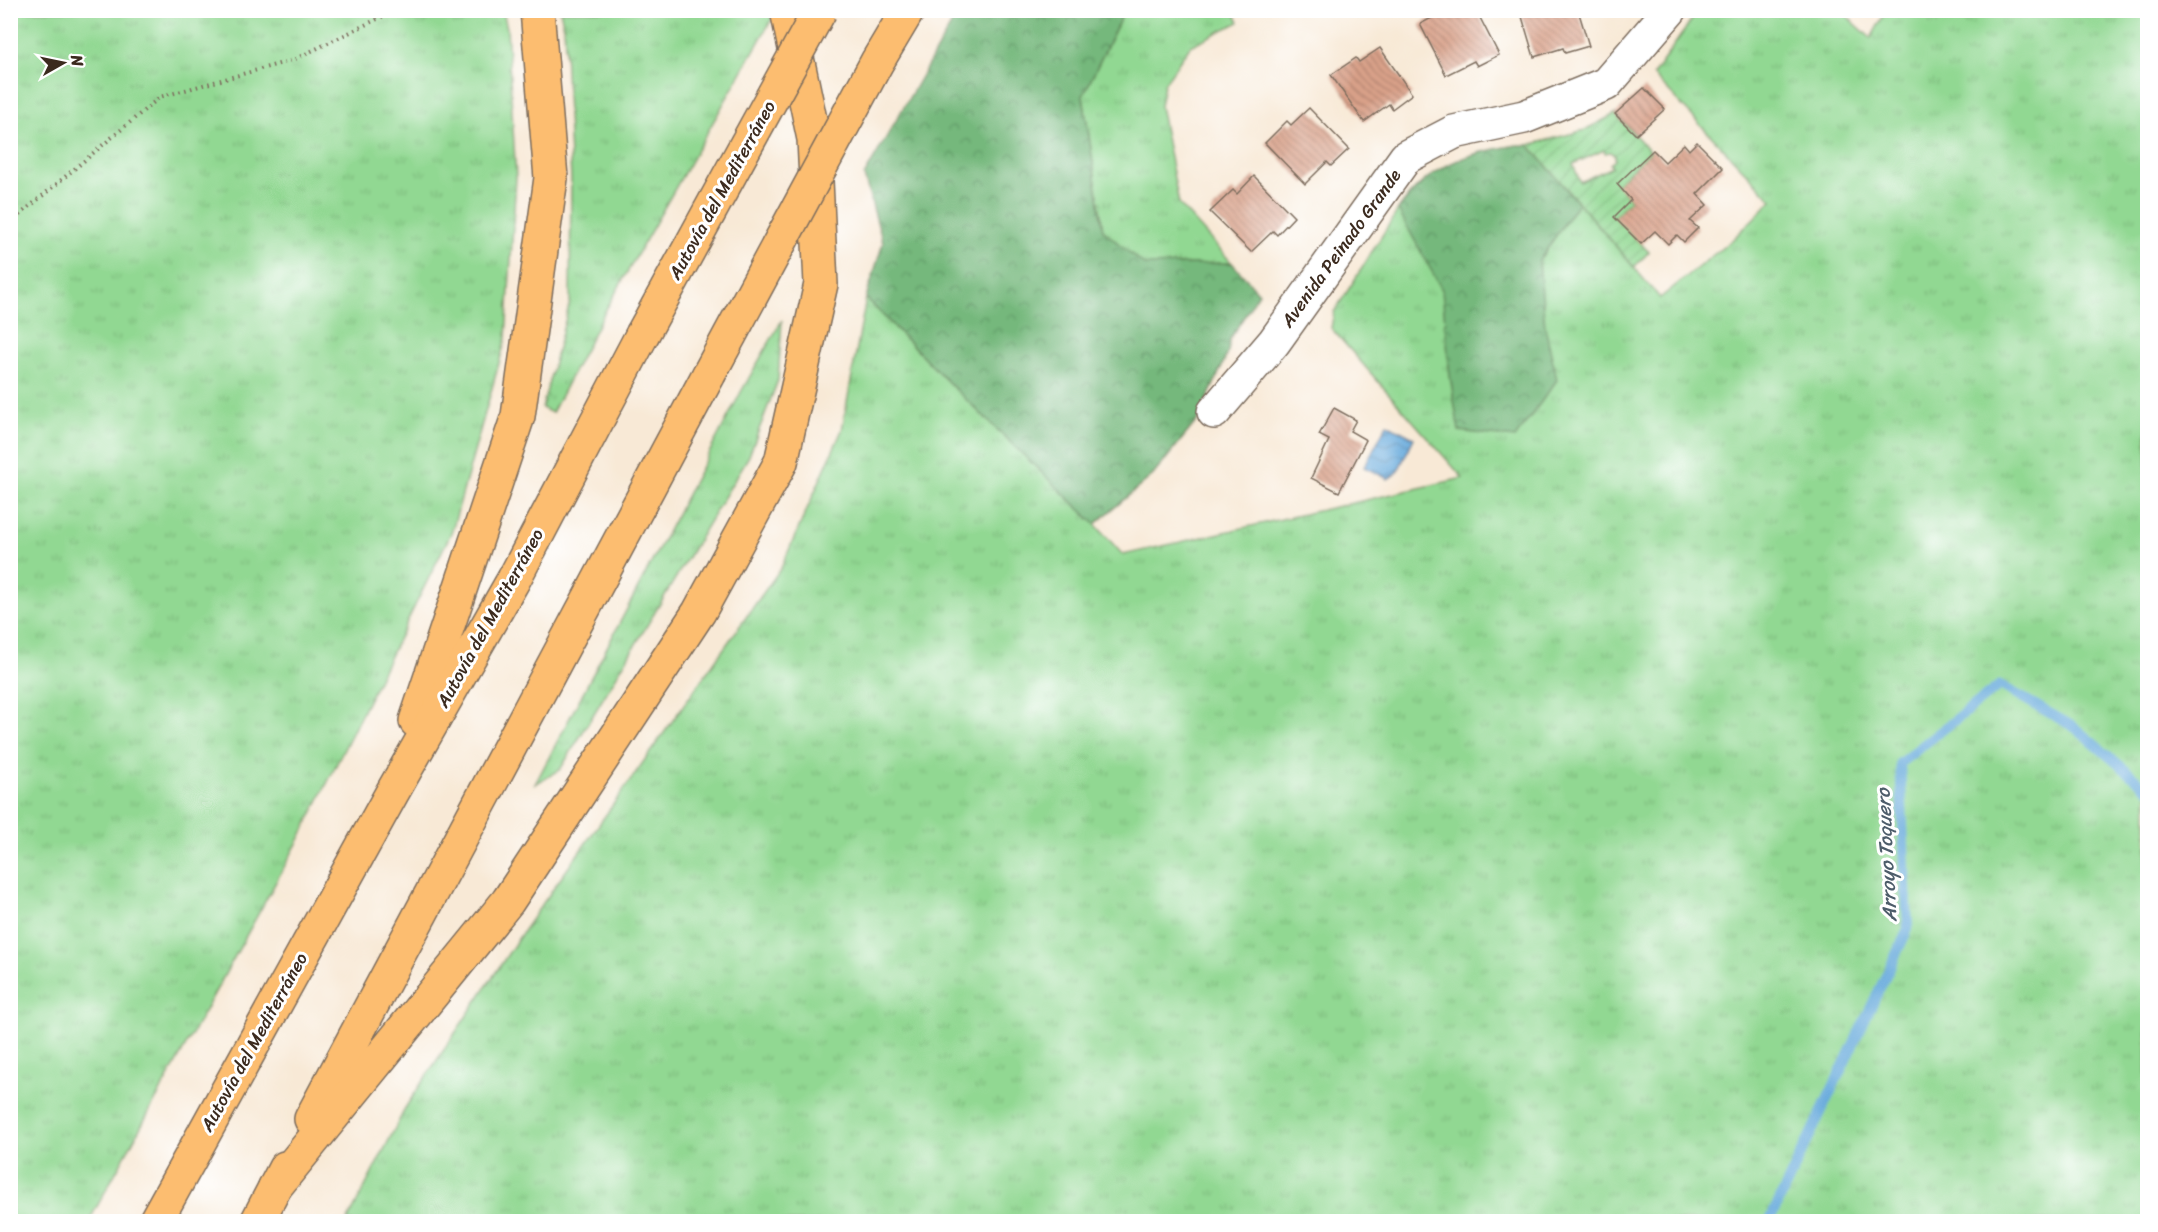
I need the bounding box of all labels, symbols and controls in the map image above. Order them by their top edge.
north arrow [33,33,93,93]
text: N [62,52,93,69]
street label: Autovía del Mediterráneo [659,94,785,286]
street label: Avenida Peinado Grande [1272,161,1410,335]
street label: Autovía del Mediterráneo [427,522,553,714]
water label: Arroyo Toquero [1865,786,1908,923]
street label: Autovía del Mediterráneo [191,946,317,1138]

